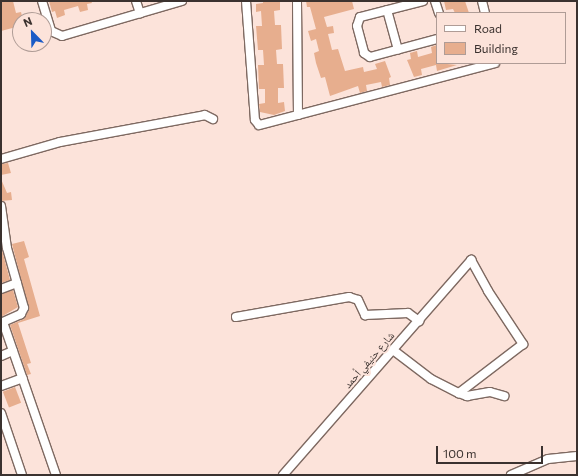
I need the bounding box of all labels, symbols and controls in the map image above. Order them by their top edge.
north arrow [12,12,52,52]
legend [436,12,566,64]
text: N [21,14,34,29]
text: Road [474,21,502,35]
text: Building [474,41,518,55]
street label: شارع حنيفي أحمد [341,329,397,391]
scale bar [438,438,545,464]
text: 100 m [443,446,477,460]

